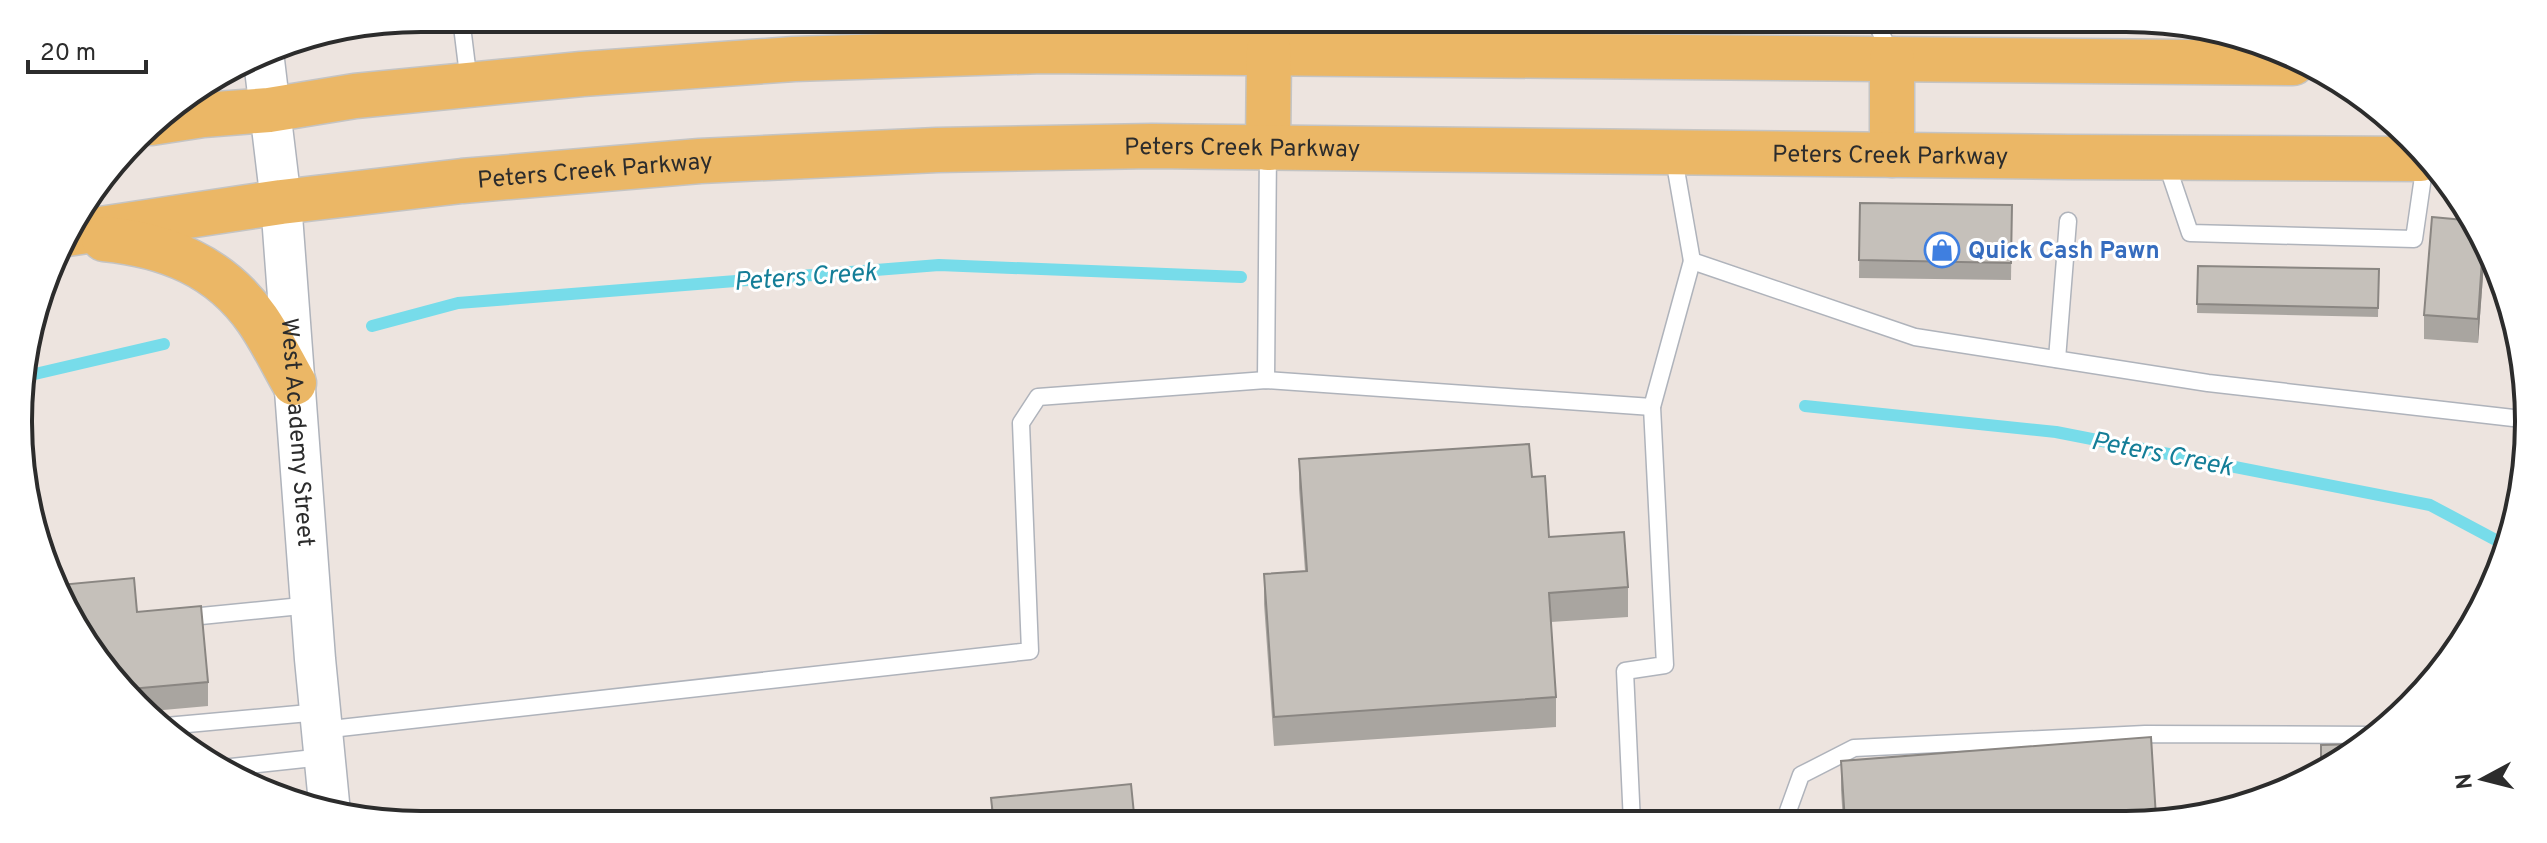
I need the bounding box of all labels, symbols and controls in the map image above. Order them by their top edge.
scale bar [28,24,146,74]
text: 20 m [40,39,96,69]
street label: Peters Creek Parkway [1124,133,1361,165]
street label: Peters Creek Parkway [1772,140,2008,173]
street label: Peters Creek Parkway [476,147,713,197]
shop icon: Quick Cash Pawn [1923,231,1961,269]
place label: Quick Cash Pawn [1968,237,2160,267]
water label: Peters Creek [733,257,879,300]
street label: West Academy Street [273,317,320,548]
water label: Peters Creek [2088,426,2236,485]
north arrow [2443,739,2523,819]
text: N [2451,772,2480,791]

